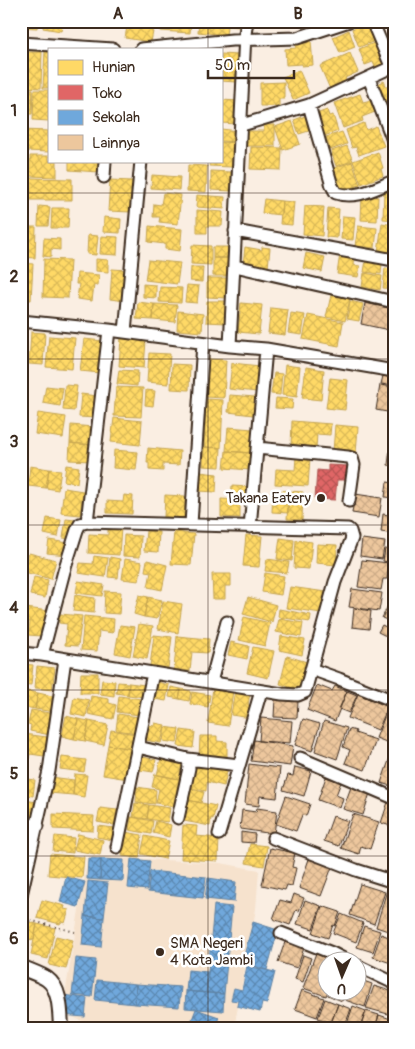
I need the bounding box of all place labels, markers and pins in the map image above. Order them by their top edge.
place label: Takana Eatery [226,489,312,508]
marker: Takana Eatery [315,492,327,504]
place label: SMA Negeri 4 Kota Jambi [170,934,253,970]
marker: SMA Negeri 4 Kota Jambi [154,946,166,958]

